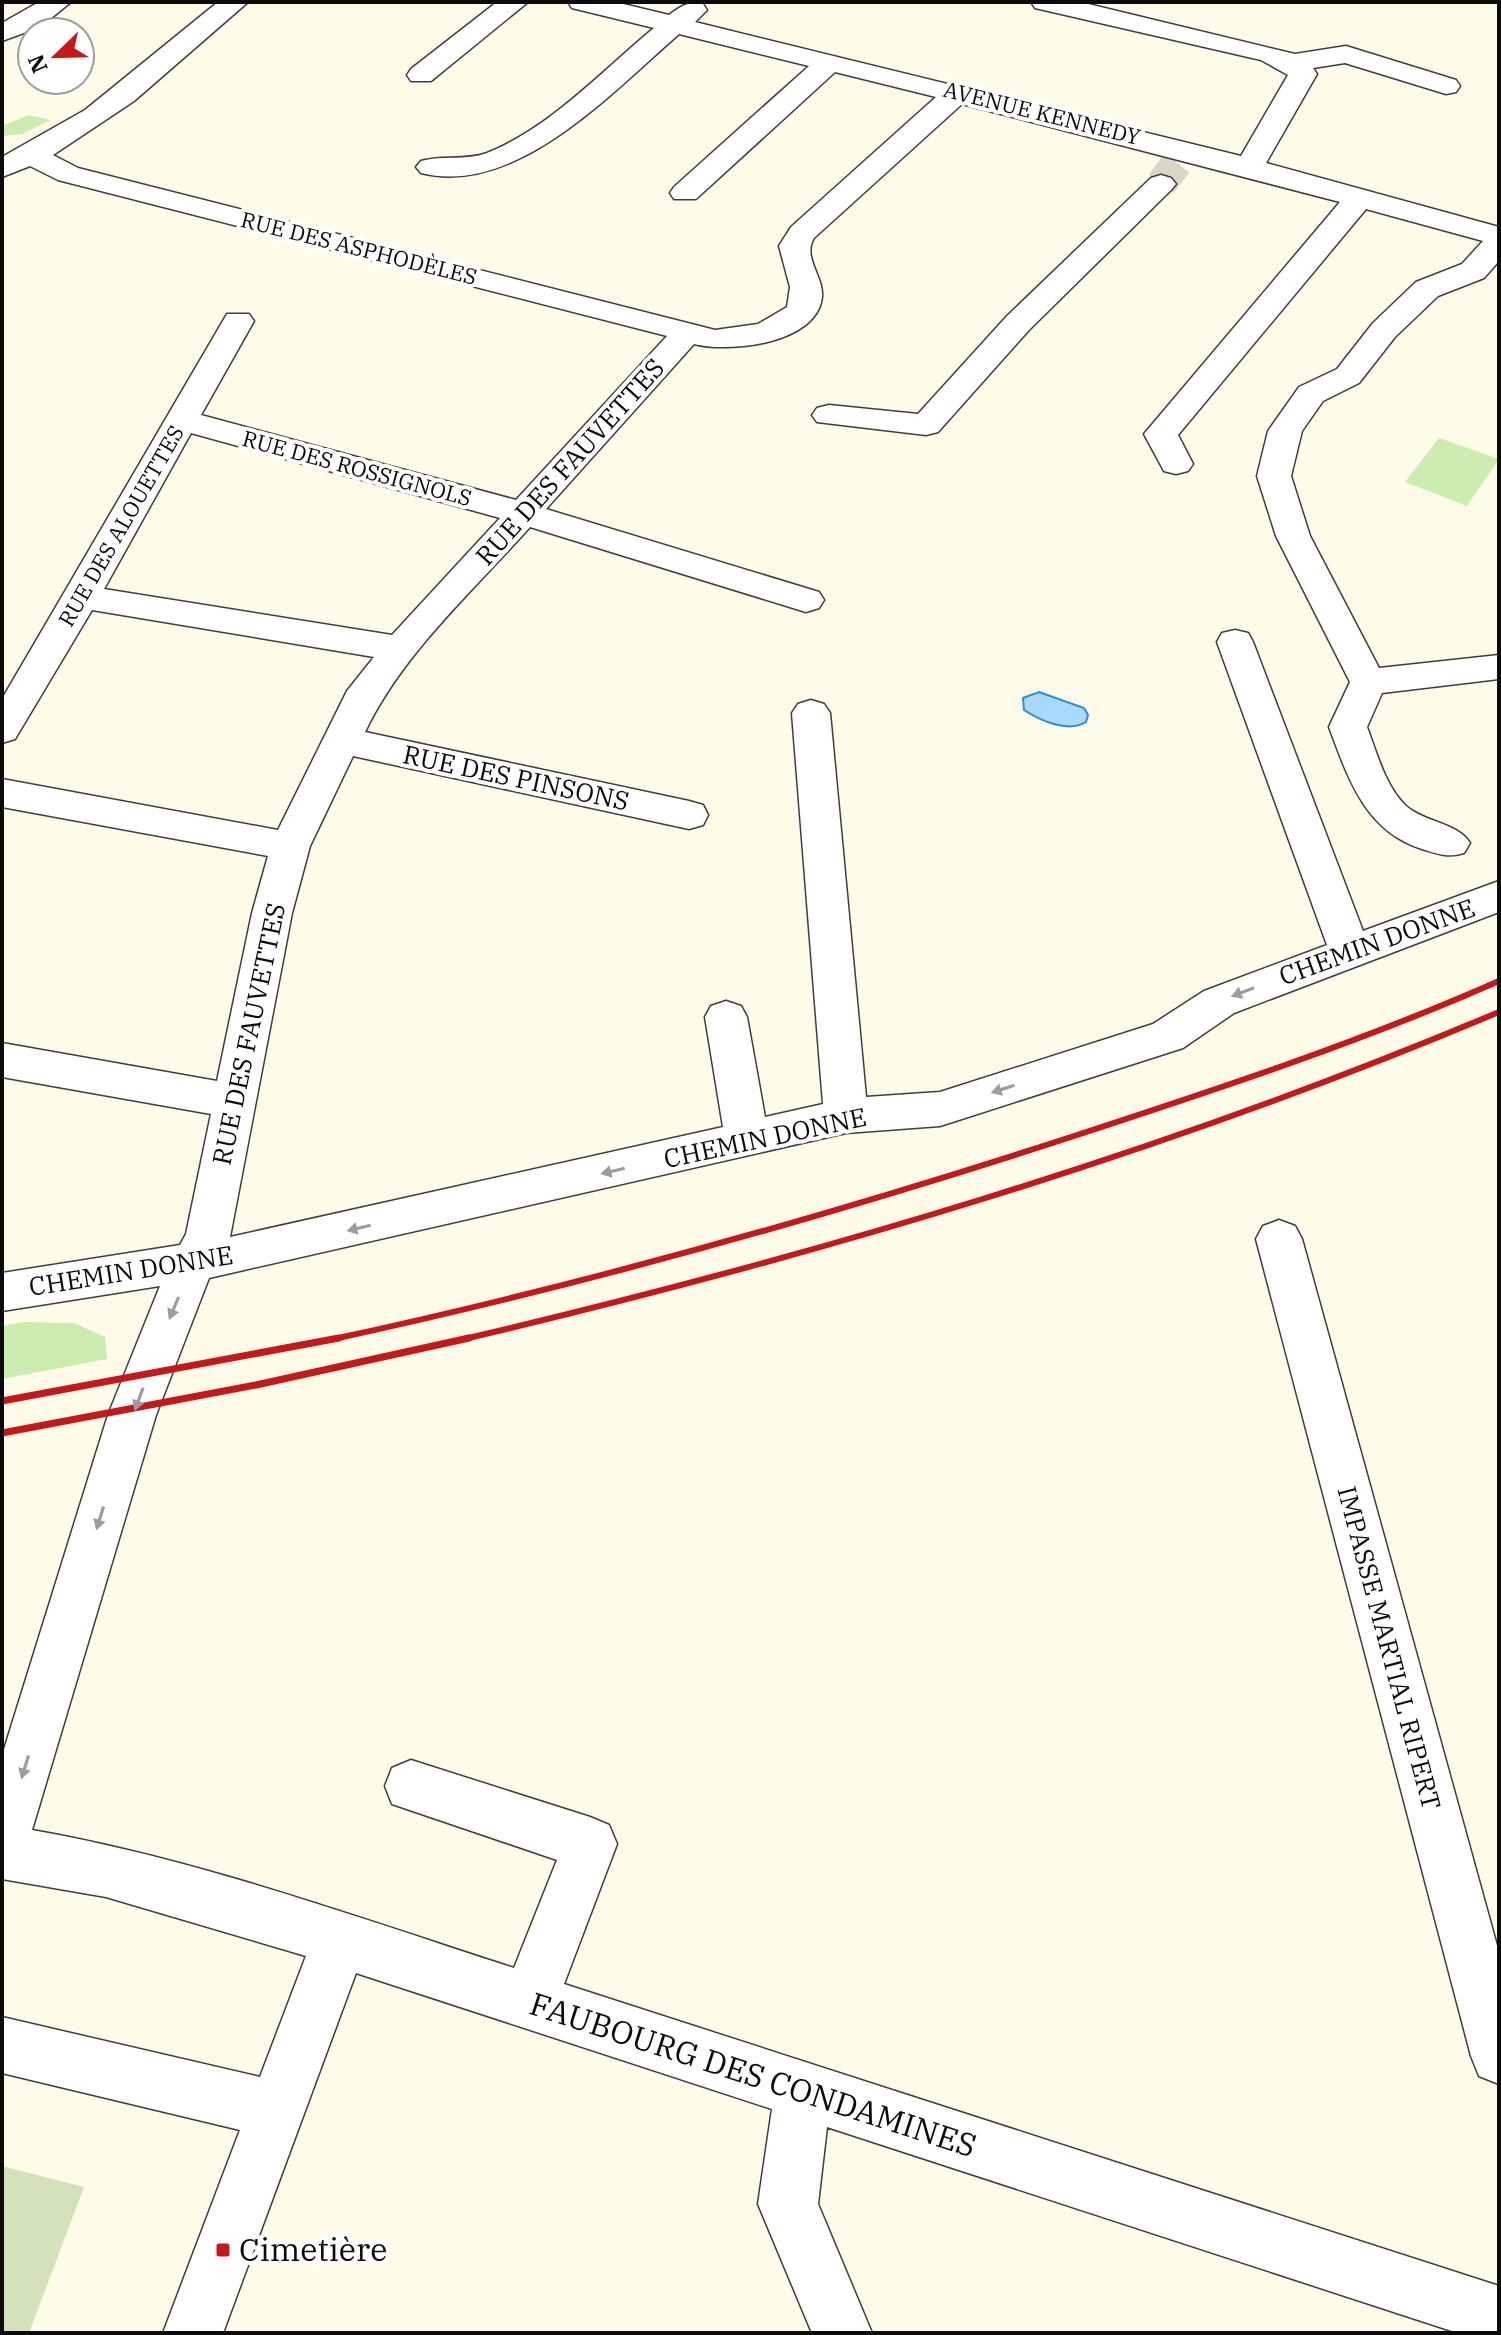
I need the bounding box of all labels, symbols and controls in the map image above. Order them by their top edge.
north arrow [16,16,96,96]
text: N [20,50,54,78]
street label: AVENUE KENNEDY [941,74,1144,151]
street label: RUE DES ASPHODÈLES [238,204,480,291]
street label: RUE DES FAUVETTES [467,351,671,572]
street label: RUE DES ALOUETTES [51,420,190,632]
street label: RUE DES ROSSIGNOLS [239,423,475,512]
street label: RUE DES PINSONS [400,736,632,818]
street label: CHEMIN DONNE [1274,890,1479,992]
street label: RUE DES FAUVETTES [204,900,292,1168]
one-way arrow [1231,986,1255,999]
one-way arrow [991,1083,1015,1095]
street label: CHEMIN DONNE [660,1099,869,1175]
one-way arrow [600,1165,625,1178]
one-way arrow [346,1222,371,1235]
street label: CHEMIN DONNE [26,1237,235,1303]
one-way arrow [167,1296,180,1320]
one-way arrow [132,1387,144,1411]
street label: IMPASSE MARTIAL RIPERT [1330,1482,1450,1813]
one-way arrow [93,1507,106,1531]
one-way arrow [18,1755,31,1779]
street label: FAUBOURG DES CONDAMINES [525,1982,982,2166]
place label: Cimetière [239,2228,387,2270]
marker: Cimetière [214,2241,232,2259]

